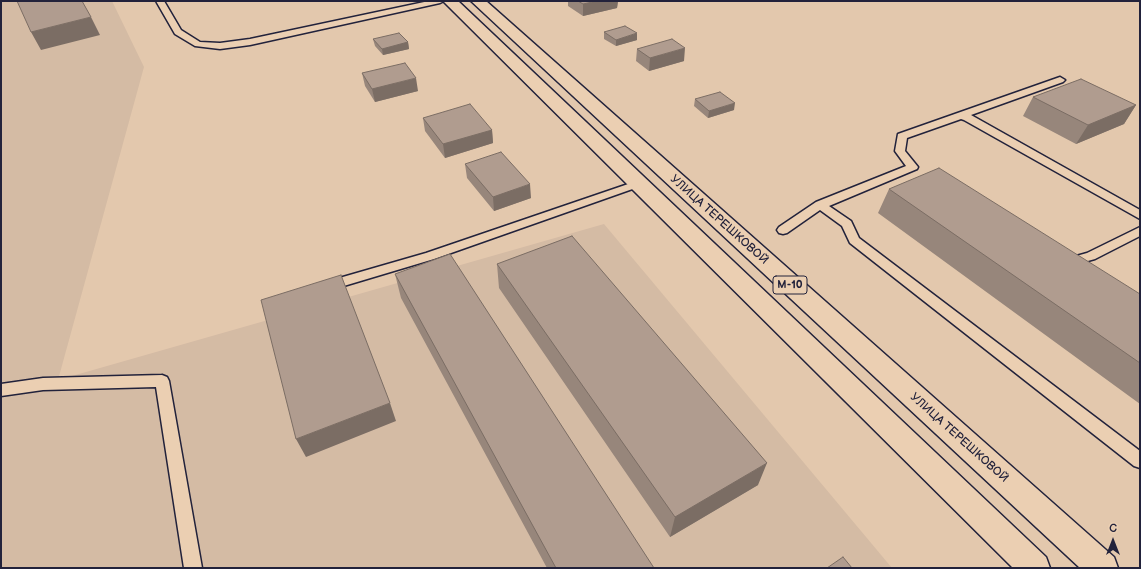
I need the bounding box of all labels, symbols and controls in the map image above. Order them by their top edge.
street label: УЛИЦА ТЕРЕШКОВОЙ [667,172,771,268]
road number: М-10 [773,276,807,294]
street label: УЛИЦА ТЕРЕШКОВОЙ [907,390,1011,486]
north arrow [1093,521,1133,561]
text: С [1109,522,1117,535]

